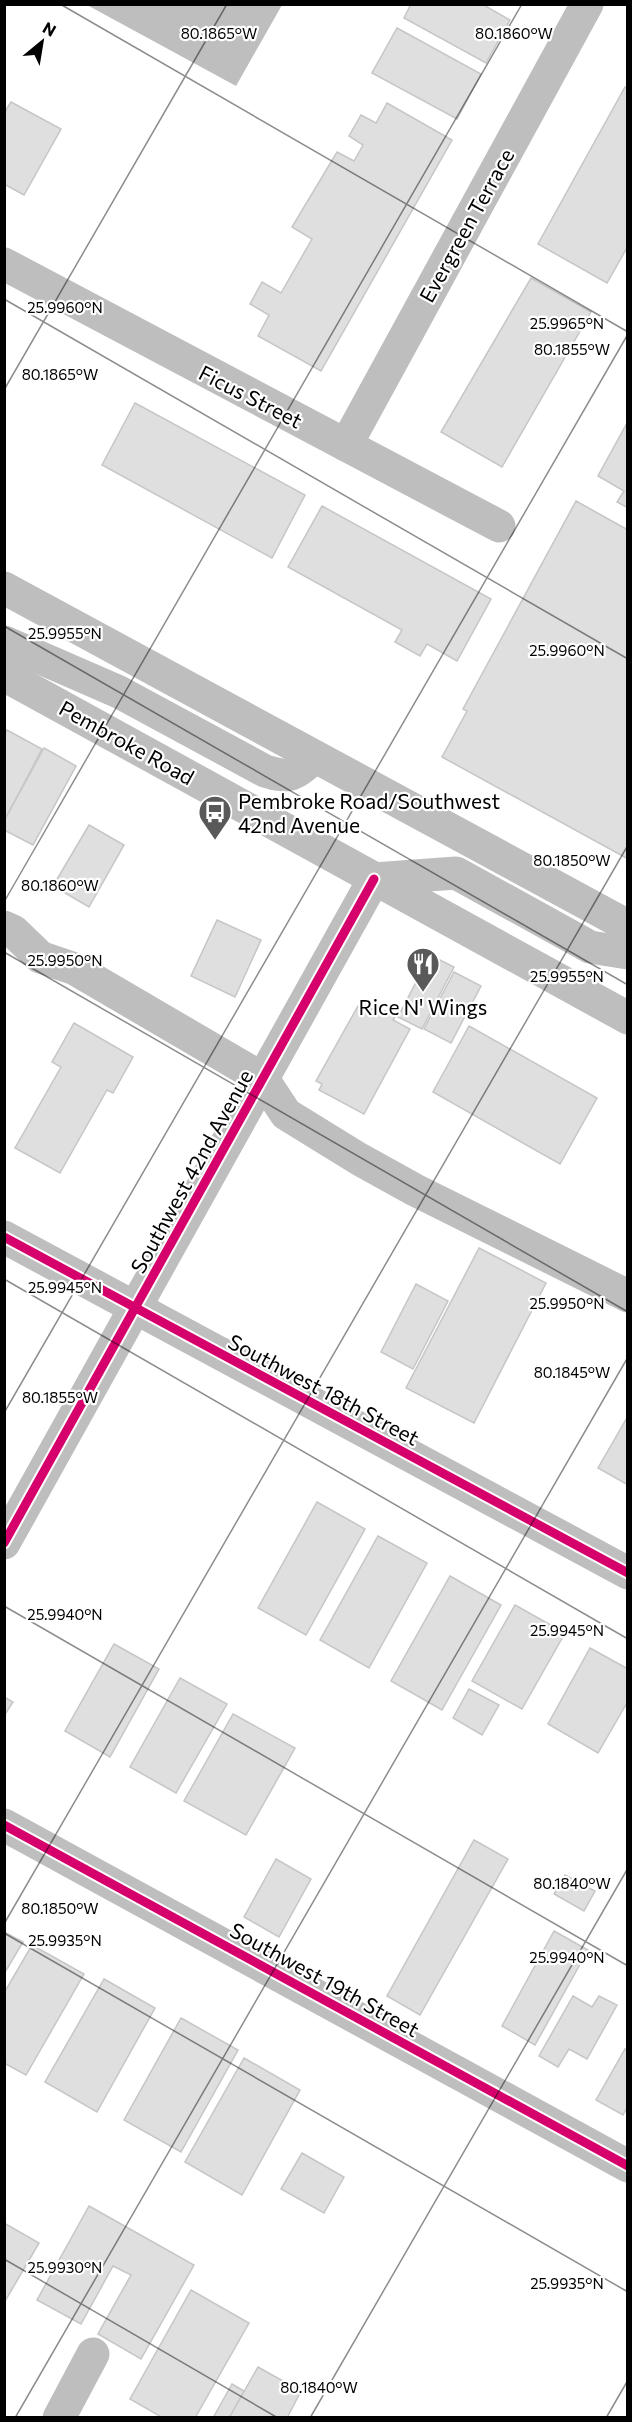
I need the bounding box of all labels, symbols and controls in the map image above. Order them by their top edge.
north arrow [12,12,72,72]
text: N [40,17,60,40]
text: 80.1865°W [181,24,257,42]
text: 80.1860°W [475,24,553,42]
street label: Evergreen Terrace [413,144,519,306]
text: 25.9960°N [27,298,103,316]
text: 25.9965°N [530,314,604,332]
text: 80.1855°W [534,340,610,358]
street label: Ficus Street [195,359,307,433]
text: 80.1865°W [22,365,98,383]
text: 25.9955°N [28,624,102,642]
text: 25.9960°N [529,641,605,659]
street label: Pembroke Road [55,695,199,789]
place label: Pembroke Road/Southwest 42nd Avenue [238,788,500,837]
bus stop icon: Pembroke Road/Southwest 42nd Avenue [197,794,233,841]
text: 80.1850°W [533,851,611,869]
text: 80.1860°W [21,876,99,894]
restaurant icon: Rice N' Wings [405,946,441,993]
text: 25.9950°N [28,951,102,969]
text: 25.9955°N [530,967,604,985]
place label: Rice N' Wings [359,994,487,1019]
street label: Southwest 42nd Avenue [125,1065,257,1277]
text: 25.9945°N [28,1278,102,1296]
text: 25.9950°N [530,1294,604,1312]
street label: Southwest 18th Street [224,1328,424,1450]
text: 80.1845°W [534,1363,610,1381]
text: 80.1855°W [22,1388,98,1406]
text: 25.9940°N [27,1605,103,1623]
text: 25.9945°N [530,1621,604,1639]
text: 80.1840°W [533,1874,611,1892]
text: 80.1850°W [21,1899,99,1917]
street label: Southwest 19th Street [226,1917,424,2041]
text: 25.9935°N [28,1931,102,1949]
text: 25.9940°N [529,1948,605,1966]
text: 25.9930°N [28,2258,102,2276]
text: 25.9935°N [530,2274,604,2292]
text: 80.1840°W [280,2378,358,2396]

